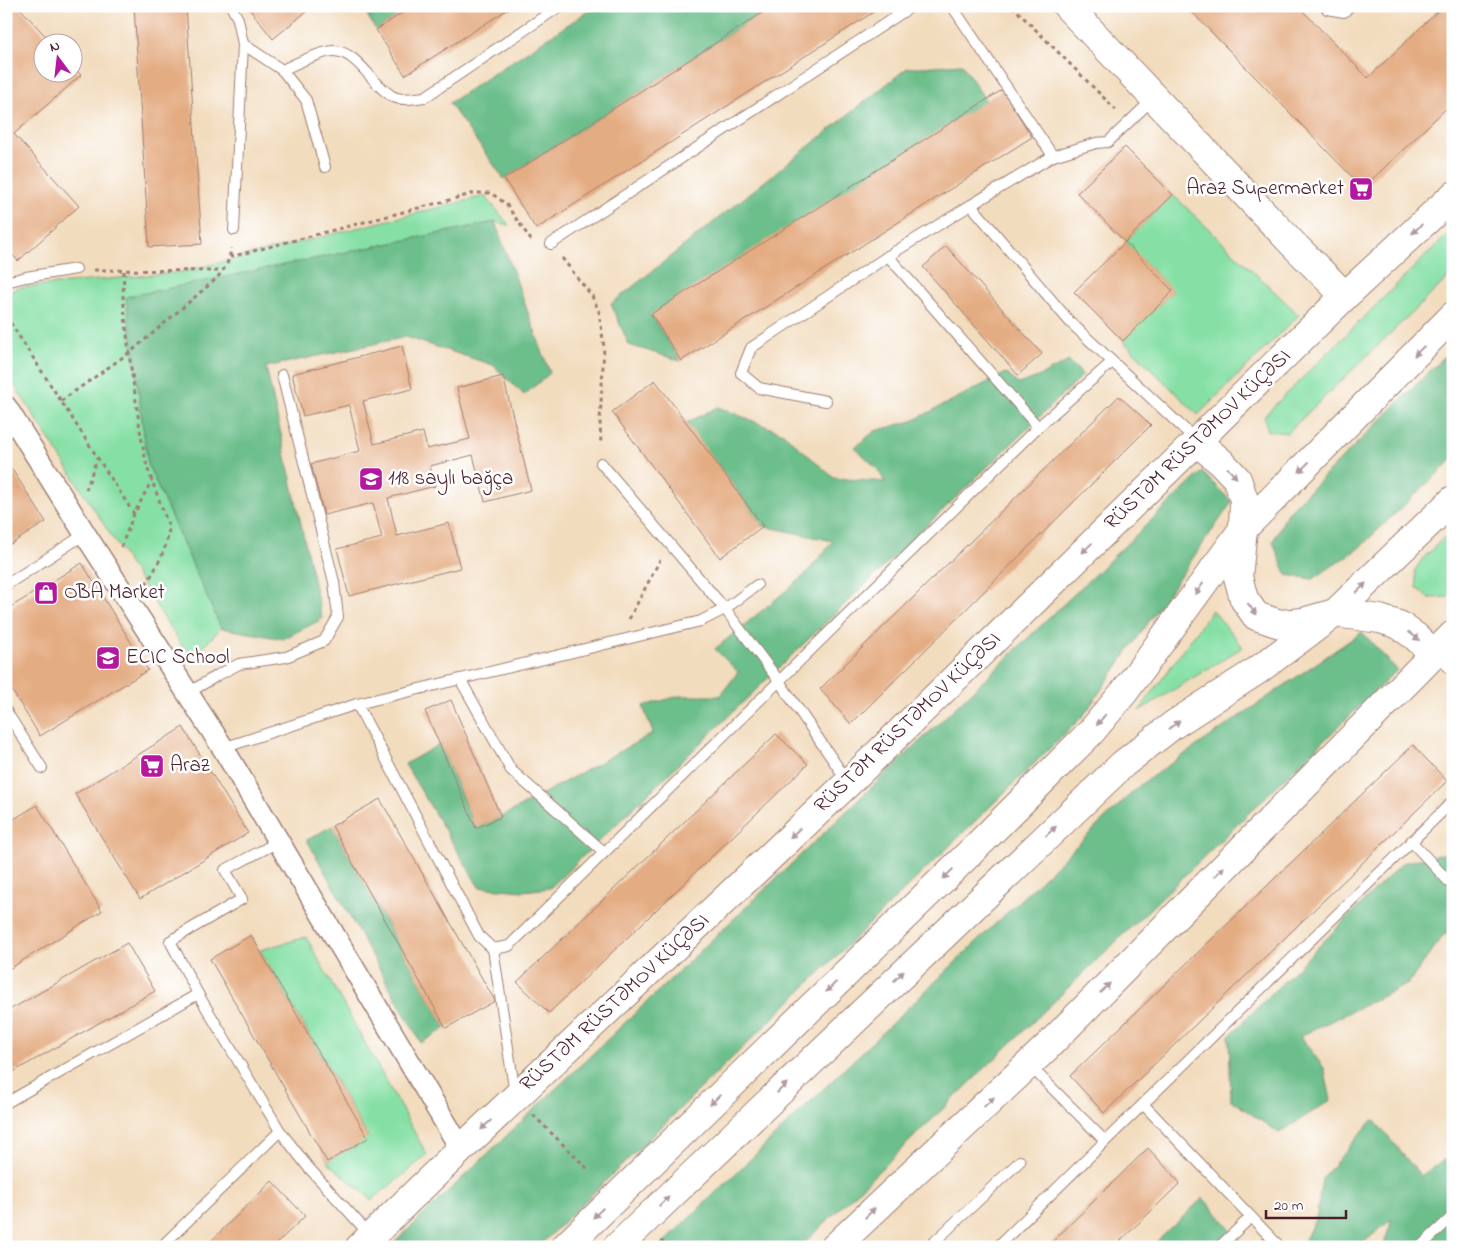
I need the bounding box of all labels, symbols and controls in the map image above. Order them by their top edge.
north arrow [32,32,82,82]
text: N [48,36,62,58]
place label: Araz Supermarket [1187,174,1344,204]
supermarket icon: Araz Supermarket [1348,176,1374,202]
one-way arrow [1411,223,1423,235]
street label: RÜSTƏM RÜSTƏMOV KÜÇƏSI [1098,342,1298,538]
one-way arrow [1413,345,1425,357]
one-way arrow [1299,460,1311,472]
place label: 118 saylı bağça [388,464,513,496]
school or university icon: 118 saylı bağça [358,466,384,492]
one-way arrow [1226,467,1238,479]
one-way arrow [1081,542,1093,554]
place label: OBA Market [64,578,165,608]
shop icon: OBA Market [33,580,59,606]
one-way arrow [1194,582,1204,596]
one-way arrow [1355,582,1367,594]
one-way arrow [1247,602,1257,616]
street label: RÜSTƏM RÜSTƏMOV KÜÇƏSI [808,625,1008,821]
one-way arrow [1407,631,1420,642]
place label: ECIC School [126,643,230,673]
school or university icon: ECIC School [95,645,121,671]
one-way arrow [1096,713,1107,726]
one-way arrow [1167,720,1181,730]
place label: Araz [170,751,210,781]
supermarket icon: Araz [139,753,165,779]
one-way arrow [1045,826,1057,838]
one-way arrow [789,827,801,839]
one-way arrow [1213,867,1225,879]
one-way arrow [942,868,954,880]
street label: RÜSTƏM RÜSTƏMOV KÜÇƏSI [513,907,717,1099]
one-way arrow [893,970,905,982]
one-way arrow [826,981,838,993]
one-way arrow [1099,982,1111,994]
one-way arrow [775,1082,787,1094]
one-way arrow [709,1094,721,1106]
one-way arrow [982,1096,995,1107]
one-way arrow [480,1119,492,1131]
scale bar [1266,1188,1346,1220]
one-way arrow [658,1195,670,1207]
text: 20 m [1274,1195,1304,1217]
one-way arrow [592,1207,604,1219]
one-way arrow [864,1207,876,1219]

